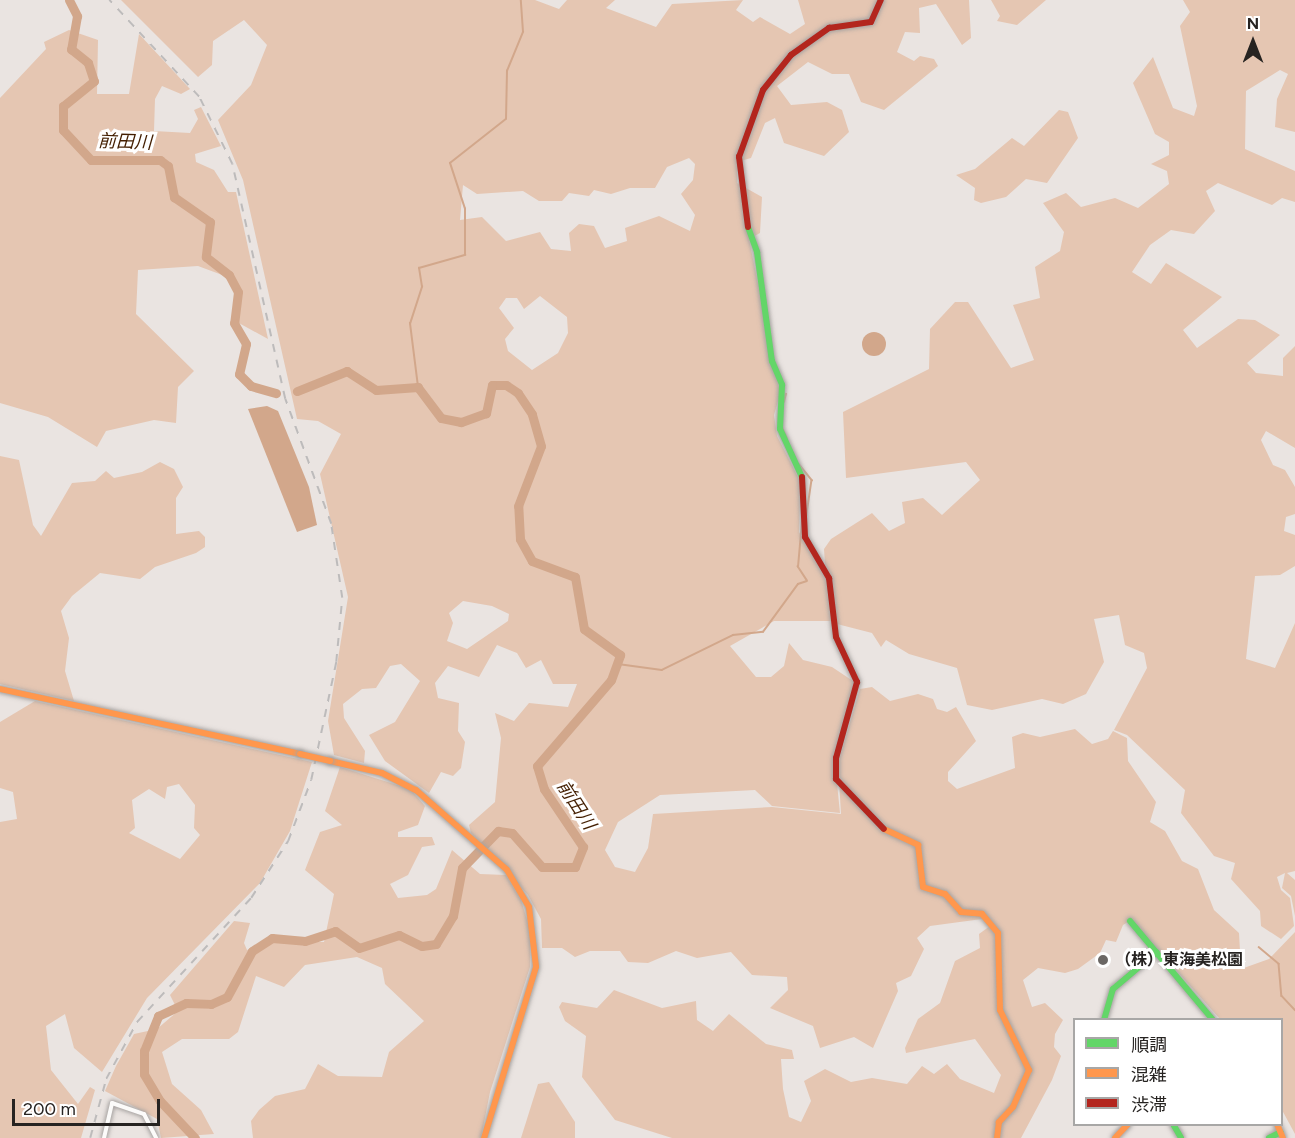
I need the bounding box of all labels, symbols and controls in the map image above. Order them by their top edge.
north arrow [1223,12,1283,72]
text: N [1247,14,1259,33]
water label: 前田川 [98,130,152,154]
water label: 前田川 [552,776,600,834]
place label: （株）東海美松園 [1115,950,1243,970]
marker: （株）東海美松園 [1096,953,1110,967]
legend [1073,1018,1283,1126]
text: 順調 [1131,1034,1167,1056]
text: 混雑 [1131,1064,1167,1086]
scale bar [15,1087,164,1125]
text: 渋滞 [1131,1094,1167,1116]
text: 200 m [23,1098,76,1120]

